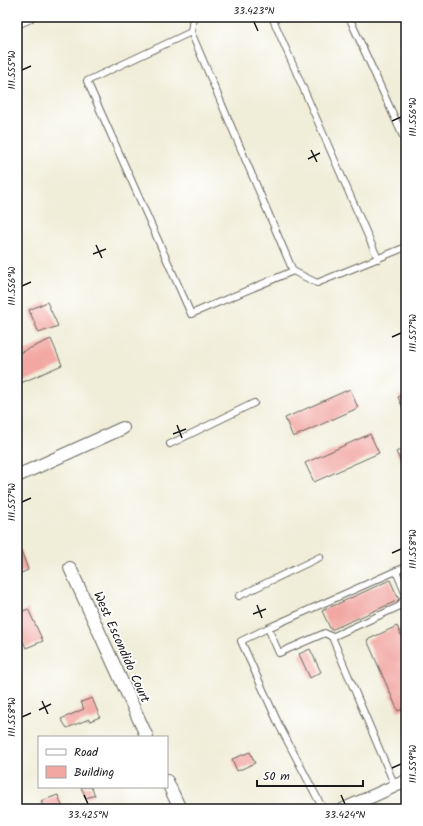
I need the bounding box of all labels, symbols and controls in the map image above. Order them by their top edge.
text: 33.423°N [234,3,275,19]
text: 111.555°W [4,50,20,90]
text: 111.556°W [405,97,421,137]
text: 111.556°W [4,266,20,306]
text: 111.557°W [405,314,421,352]
text: 111.557°W [4,483,20,521]
text: 111.558°W [405,529,421,569]
street label: West Escondido Court [87,588,155,707]
text: 111.558°W [4,697,20,737]
legend [38,736,168,788]
text: Road [74,743,99,762]
text: 111.559°W [405,745,421,783]
scale bar [257,762,363,788]
text: Building [74,763,114,782]
text: 50 m [263,767,290,786]
text: 33.425°N [68,807,109,823]
text: 33.424°N [325,807,366,823]

